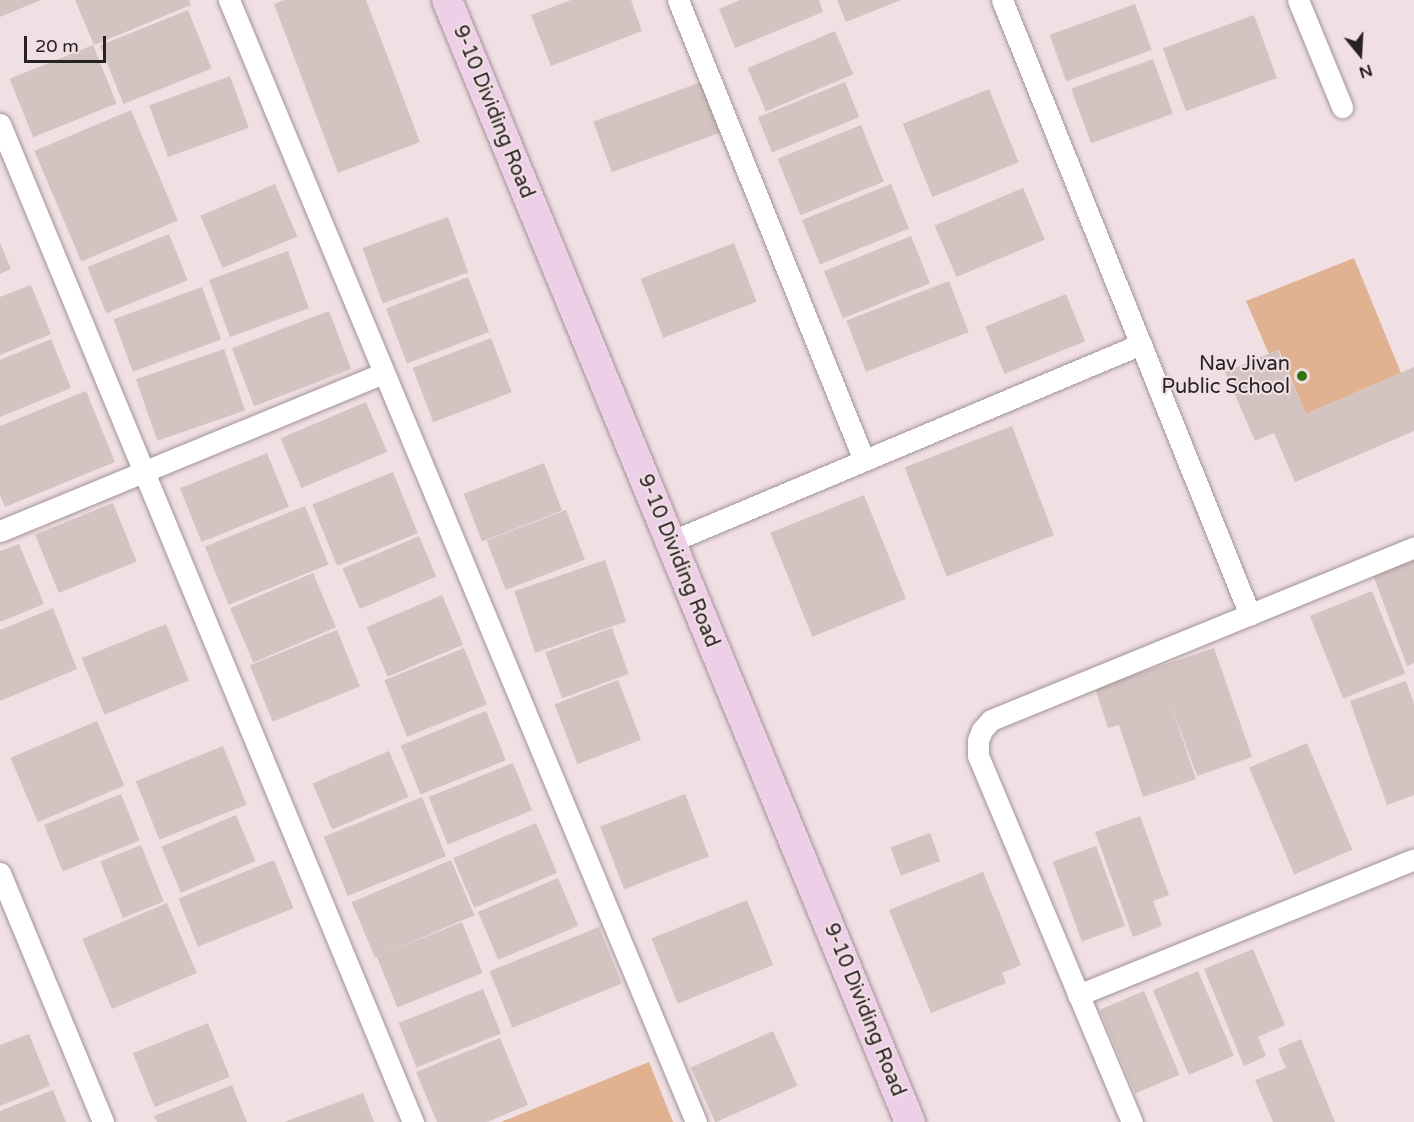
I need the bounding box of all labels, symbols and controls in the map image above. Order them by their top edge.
street label: 9-10 Dividing Road [447,22,539,202]
scale bar [27,24,110,62]
north arrow [1330,24,1390,84]
text: 20 m [35,35,79,57]
text: N [1356,60,1375,83]
place label: Nav Jivan Public School [1162,352,1290,399]
marker: Nav Jivan Public School [1295,369,1309,383]
street label: 9-10 Dividing Road [632,471,724,651]
street label: 9-10 Dividing Road [818,920,910,1100]

